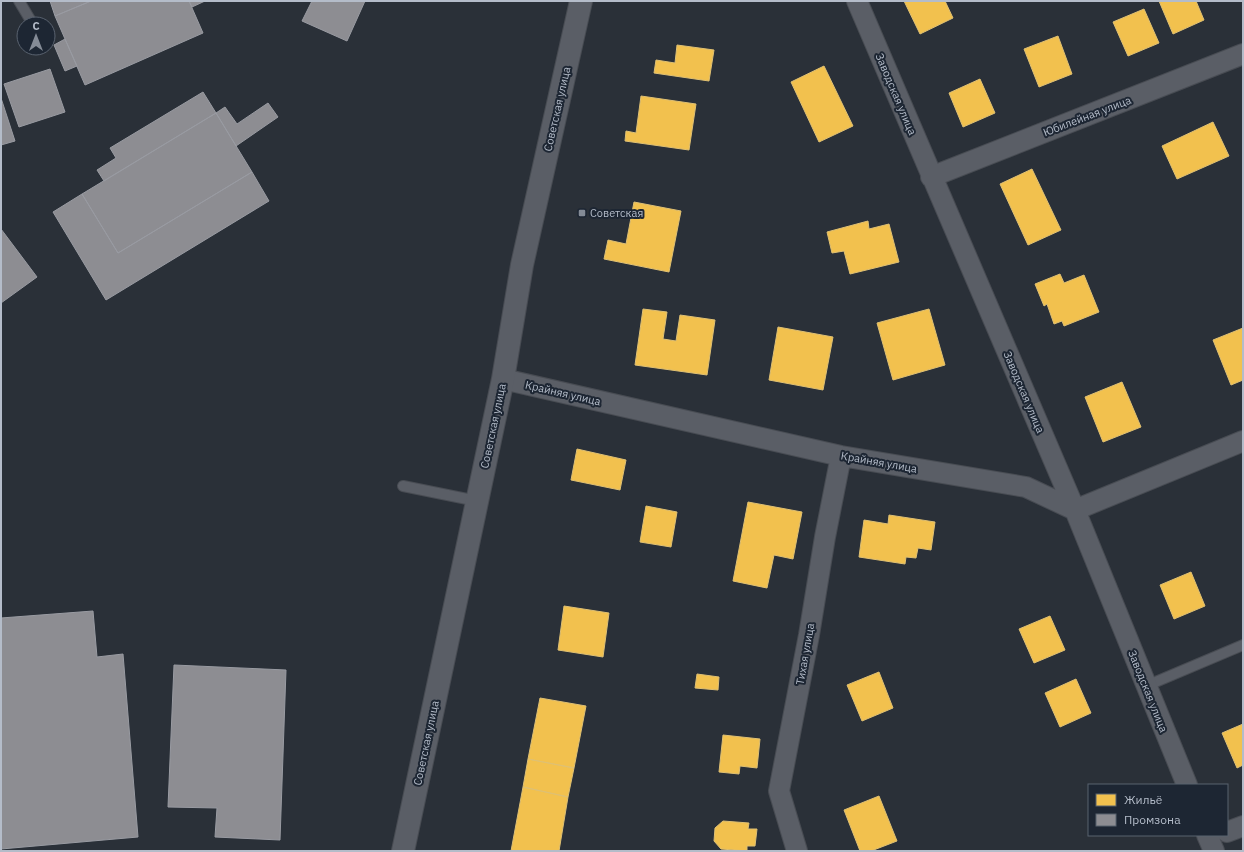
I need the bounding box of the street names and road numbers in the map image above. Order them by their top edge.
street label: Заводская улица [872,51,920,137]
street label: Советская улица [540,65,574,153]
street label: Юбилейная улица [1041,93,1133,139]
street label: Заводская улица [1000,349,1048,435]
street label: Крайняя улица [524,377,602,409]
street label: Советская улица [477,382,509,470]
street label: Крайняя улица [840,448,918,476]
street label: Тихая улица [793,622,817,686]
street label: Заводская улица [1125,648,1171,734]
street label: Советская улица [410,699,442,787]

